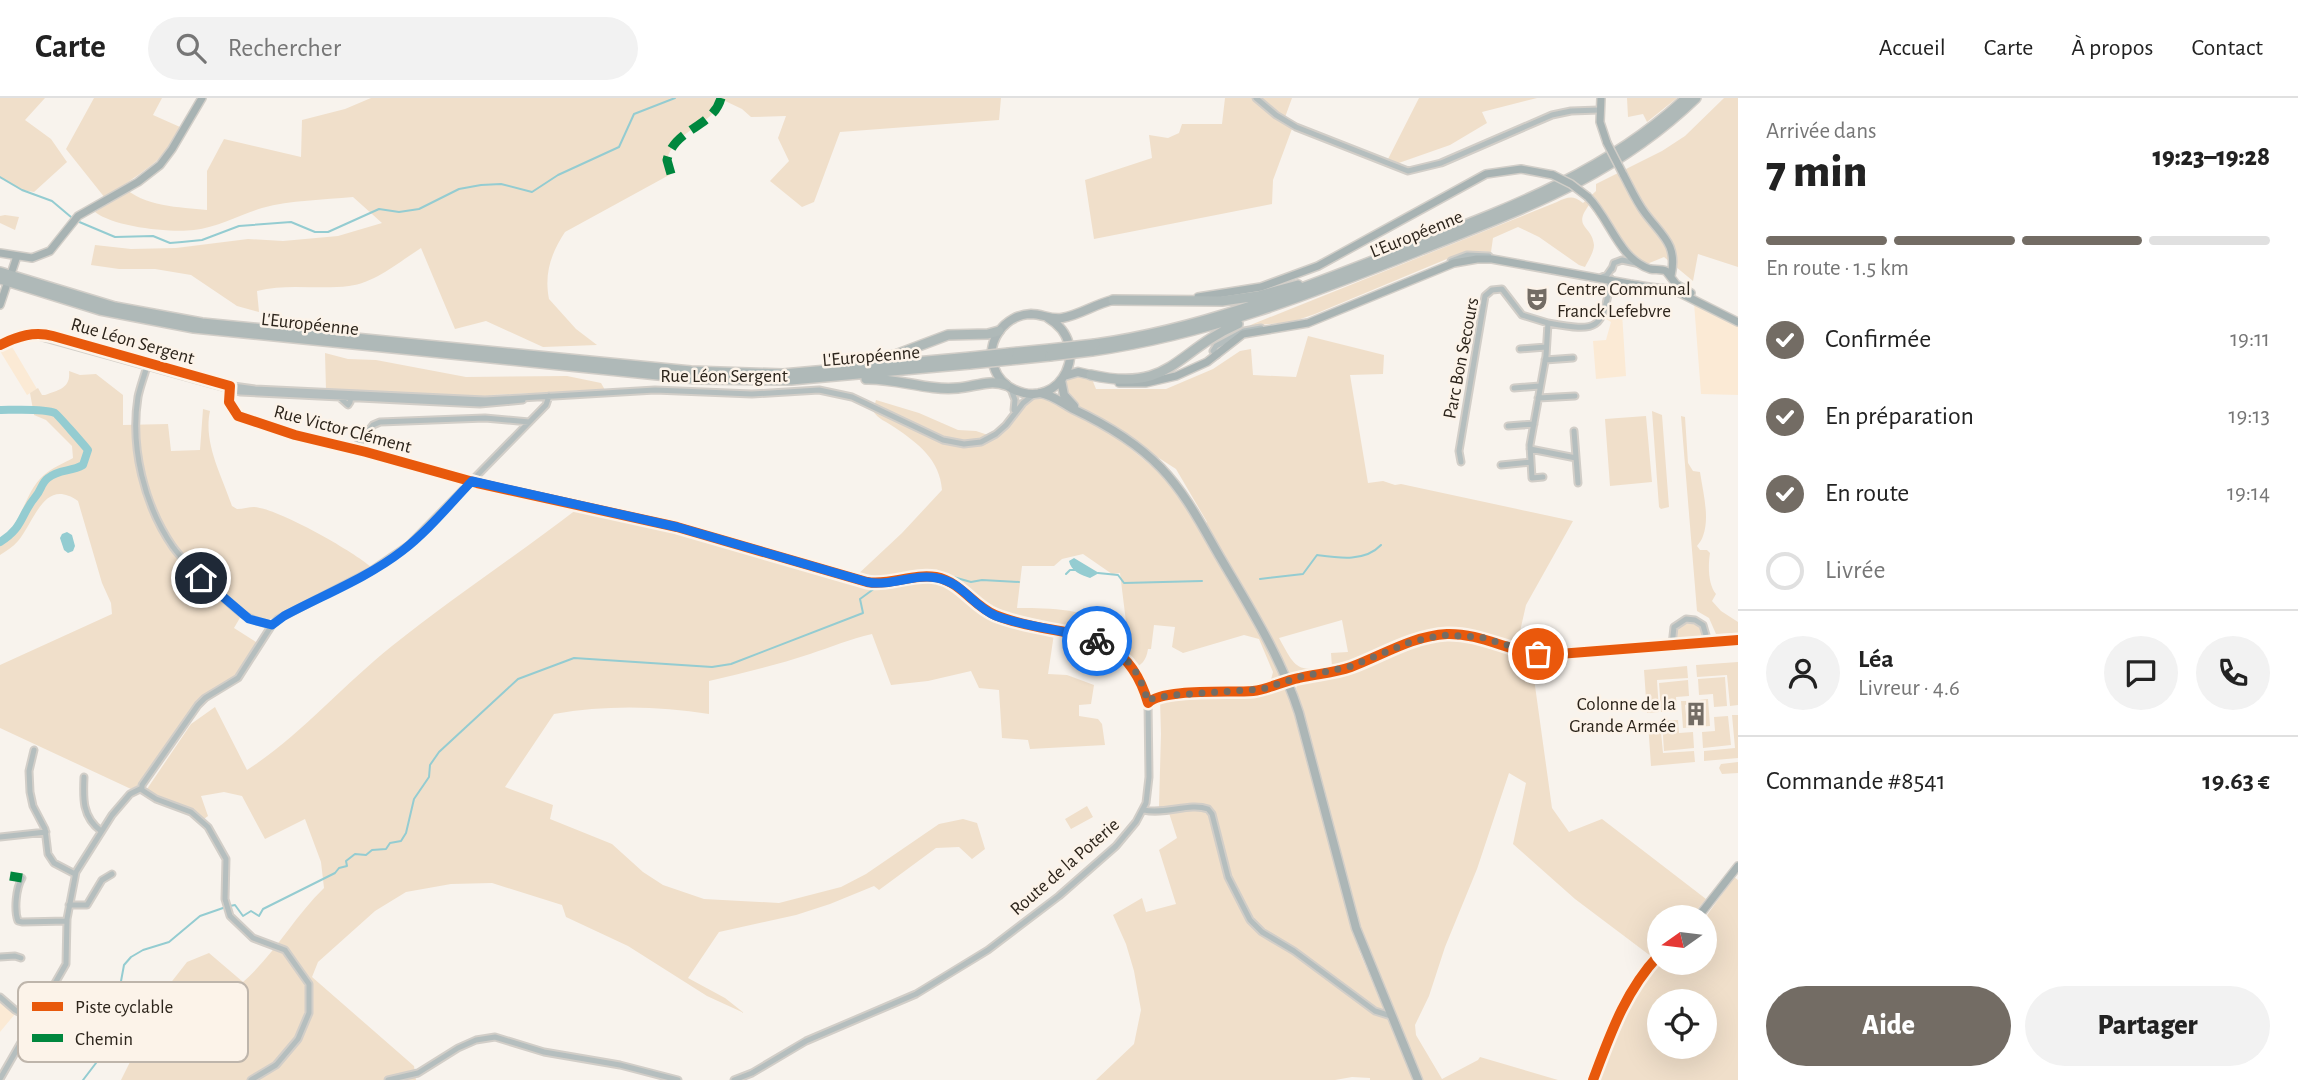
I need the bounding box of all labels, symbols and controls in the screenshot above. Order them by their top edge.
search box [148,17,638,80]
icon: search [172,29,210,67]
text: Carte [35,31,106,64]
text: Rechercher [228,35,341,61]
text: Accueil [1879,36,1946,60]
text: Carte [1984,36,2033,60]
text: À propos [2071,36,2153,60]
text: Contact [2191,36,2263,60]
text: Arrivée dans [1766,120,1877,143]
text: 19:23–19:28 [2152,144,2270,170]
text: 7 min [1766,149,1867,195]
street label: L'Européenne [1367,207,1466,262]
text: En route · 1.5 km [1766,257,1909,280]
place label: Centre Communal Franck Lefebvre [1557,280,1691,321]
theatre icon: Centre Communal Franck Lefebvre [1523,285,1551,313]
street label: Parc Bon Secours [1440,296,1483,421]
street label: L'Européenne [260,310,360,339]
street label: Rue Léon Sergent [69,315,197,368]
icon: check [1766,321,1804,359]
text: Confirmée [1825,326,1931,352]
text: 19:11 [2230,328,2270,351]
street label: L'Européenne [821,343,921,370]
street label: Rue Léon Sergent [660,367,788,386]
icon: check [1766,398,1804,436]
street label: Rue Victor Clément [272,402,414,457]
text: En préparation [1825,403,1974,429]
text: 19:13 [2229,405,2270,428]
icon: check [1766,475,1804,513]
text: En route [1825,480,1909,506]
text: 19:14 [2227,482,2270,505]
pin [171,548,231,608]
text: Livrée [1825,557,1885,583]
icon: home [182,559,220,597]
courier [1062,606,1132,676]
icon: bike [1078,622,1116,660]
pin [1508,624,1568,684]
icon: bag [1519,635,1557,673]
button: person [1766,636,1840,710]
button: chat [2104,636,2178,710]
button: phone [2196,636,2270,710]
text: Léa [1858,646,1894,672]
text: Livreur · 4.6 [1858,677,1960,700]
place label: Colonne de la Grande Armée [1569,695,1676,736]
building icon: Colonne de la Grande Armée [1682,700,1710,728]
text: Commande #8541 [1766,768,1946,794]
text: 19.63 € [2202,768,2270,794]
street label: Route de la Poterie [1007,815,1123,919]
north arrow [1647,905,1717,975]
map controls [1647,905,1717,1059]
legend [18,982,248,1062]
button: Aide [1766,986,2011,1066]
button: Partager [2025,986,2270,1066]
button: locate [1647,989,1717,1059]
text: Piste cyclable [75,998,173,1017]
text: Chemin [75,1030,133,1049]

